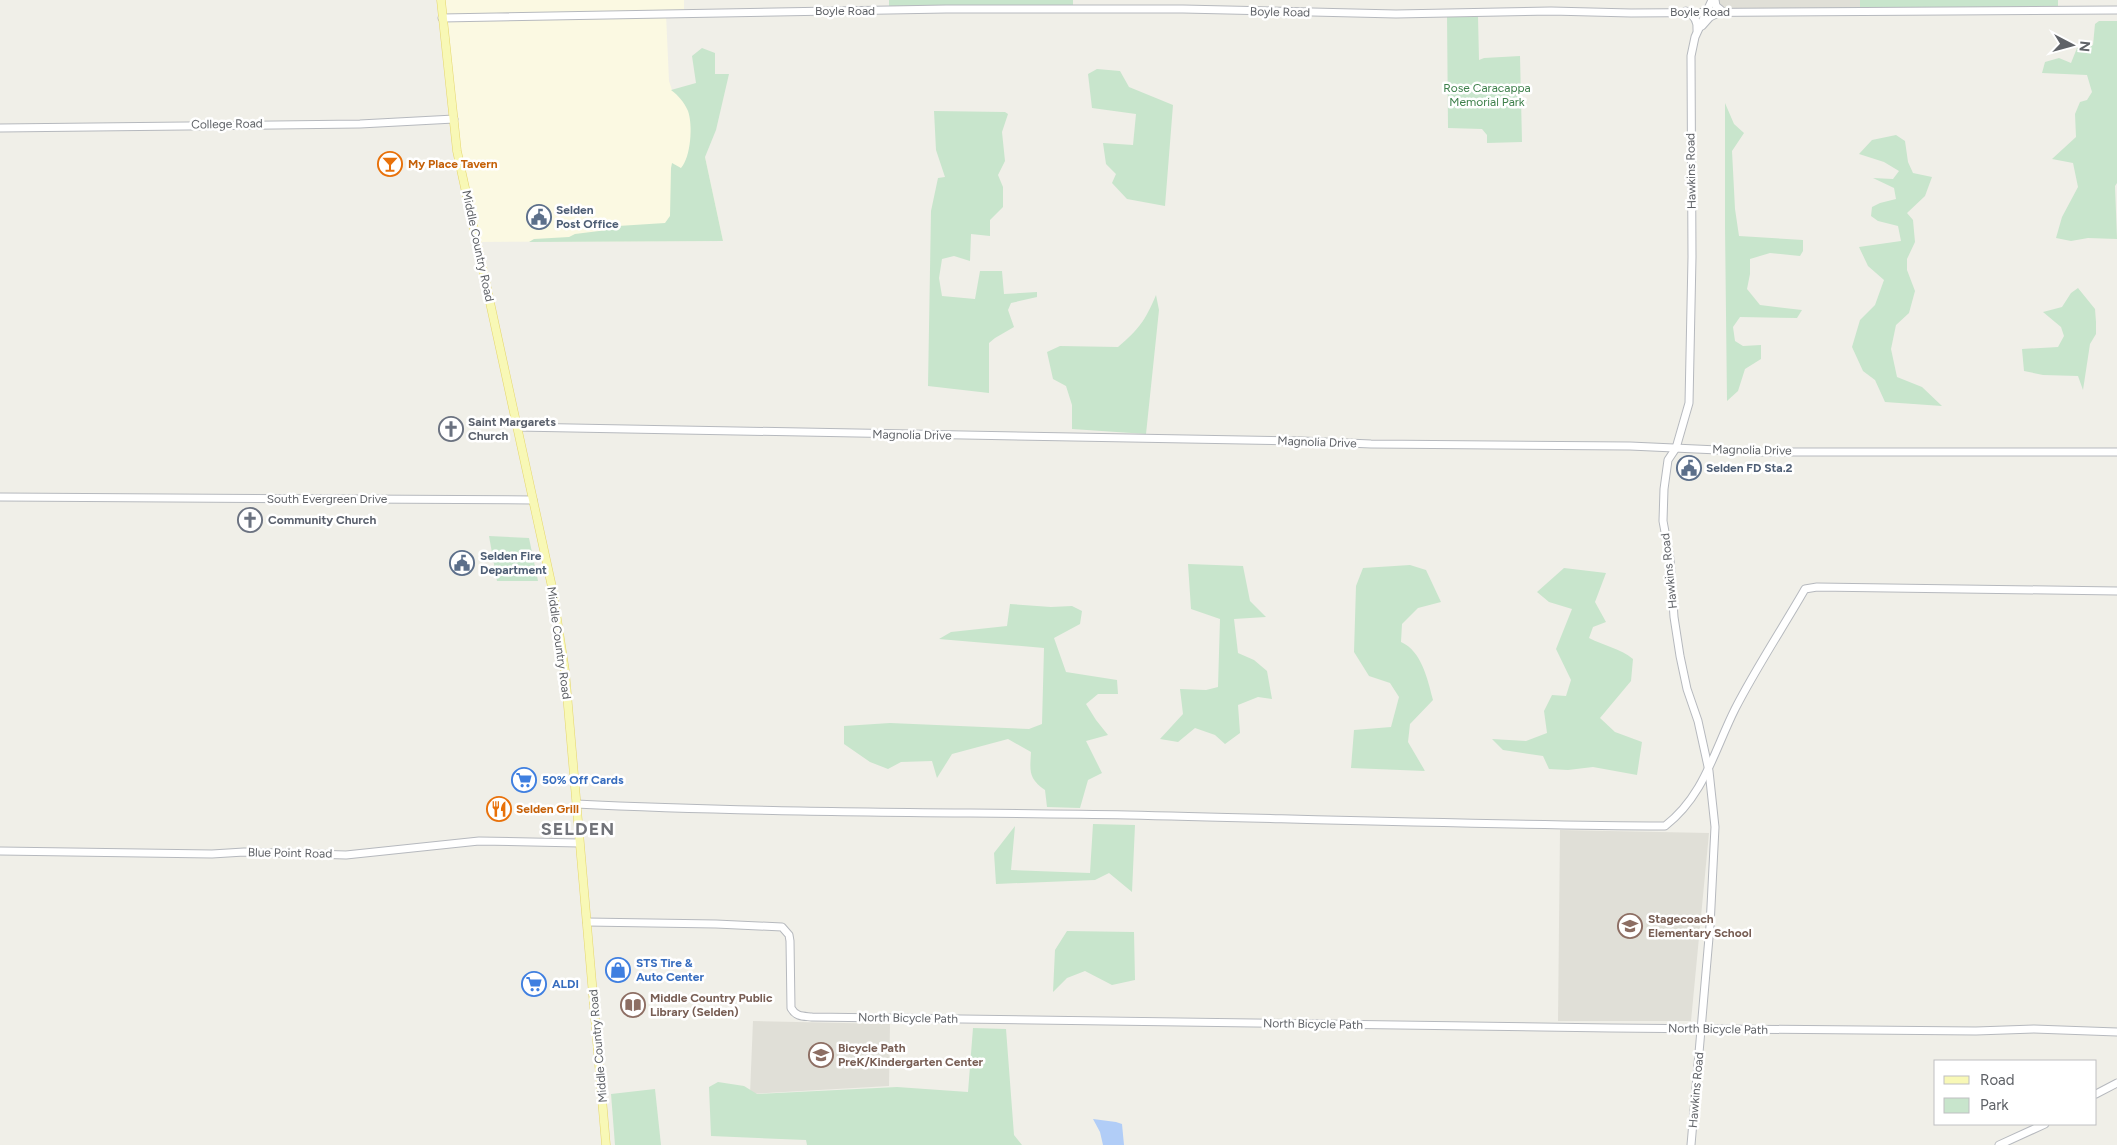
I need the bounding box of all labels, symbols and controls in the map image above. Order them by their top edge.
street label: Boyle Road [815,4,875,18]
street label: Boyle Road [1250,4,1310,20]
street label: Boyle Road [1670,5,1730,19]
north arrow [2047,20,2097,70]
text: N [2075,40,2093,53]
park label: Rose Caracappa Memorial Park [1443,81,1531,109]
street label: College Road [191,116,263,132]
street label: Hawkins Road [1683,133,1699,209]
bar icon: My Place Tavern [377,151,403,177]
place label: My Place Tavern [408,157,498,171]
street label: Middle Country Road [459,189,497,303]
place label: Selden Post Office [556,203,619,231]
public building icon: Selden Post Office [526,204,552,230]
place label: Saint Margarets Church [468,415,556,443]
church icon: Saint Margarets Church [438,416,464,442]
street label: Magnolia Drive [872,427,952,443]
street label: Magnolia Drive [1277,434,1357,450]
street label: Magnolia Drive [1712,442,1792,458]
public building icon: Selden FD Sta.2 [1676,455,1702,481]
place label: Selden FD Sta.2 [1706,461,1793,475]
street label: South Evergreen Drive [267,492,388,506]
church icon: Community Church [237,507,263,533]
place label: Community Church [268,513,376,527]
street label: Hawkins Road [1658,533,1680,609]
place label: Selden Fire Department [480,549,547,577]
public building icon: Selden Fire Department [449,550,475,576]
street label: Middle Country Road [544,586,574,700]
supermarket icon: 50% Off Cards [511,767,537,793]
place label: 50% Off Cards [542,773,624,787]
restaurant icon: Selden Grill [486,796,512,822]
place label: Selden Grill [516,802,579,816]
district label: SELDEN [541,818,615,840]
street label: Blue Point Road [248,845,332,861]
place label: Stagecoach Elementary School [1648,912,1752,940]
school or university icon: Stagecoach Elementary School [1617,913,1643,939]
place label: STS Tire & Auto Center [636,956,704,984]
shop icon: STS Tire & Auto Center [605,957,631,983]
supermarket icon: ALDI [521,971,547,997]
place label: ALDI [552,977,579,991]
street label: Middle Country Road [586,989,610,1103]
place label: Middle Country Public Library (Selden) [650,991,773,1019]
library icon: Middle Country Public Library (Selden) [620,992,646,1018]
street label: North Bicycle Path [858,1010,958,1026]
street label: North Bicycle Path [1263,1016,1363,1032]
street label: North Bicycle Path [1668,1021,1768,1037]
place label: Bicycle Path PreK/Kindergarten Center [838,1041,984,1069]
school or university icon: Bicycle Path PreK/Kindergarten Center [808,1042,834,1068]
street label: Hawkins Road [1686,1052,1706,1128]
legend [1934,1060,2097,1125]
text: Road [1980,1071,2015,1089]
text: Park [1980,1096,2009,1114]

